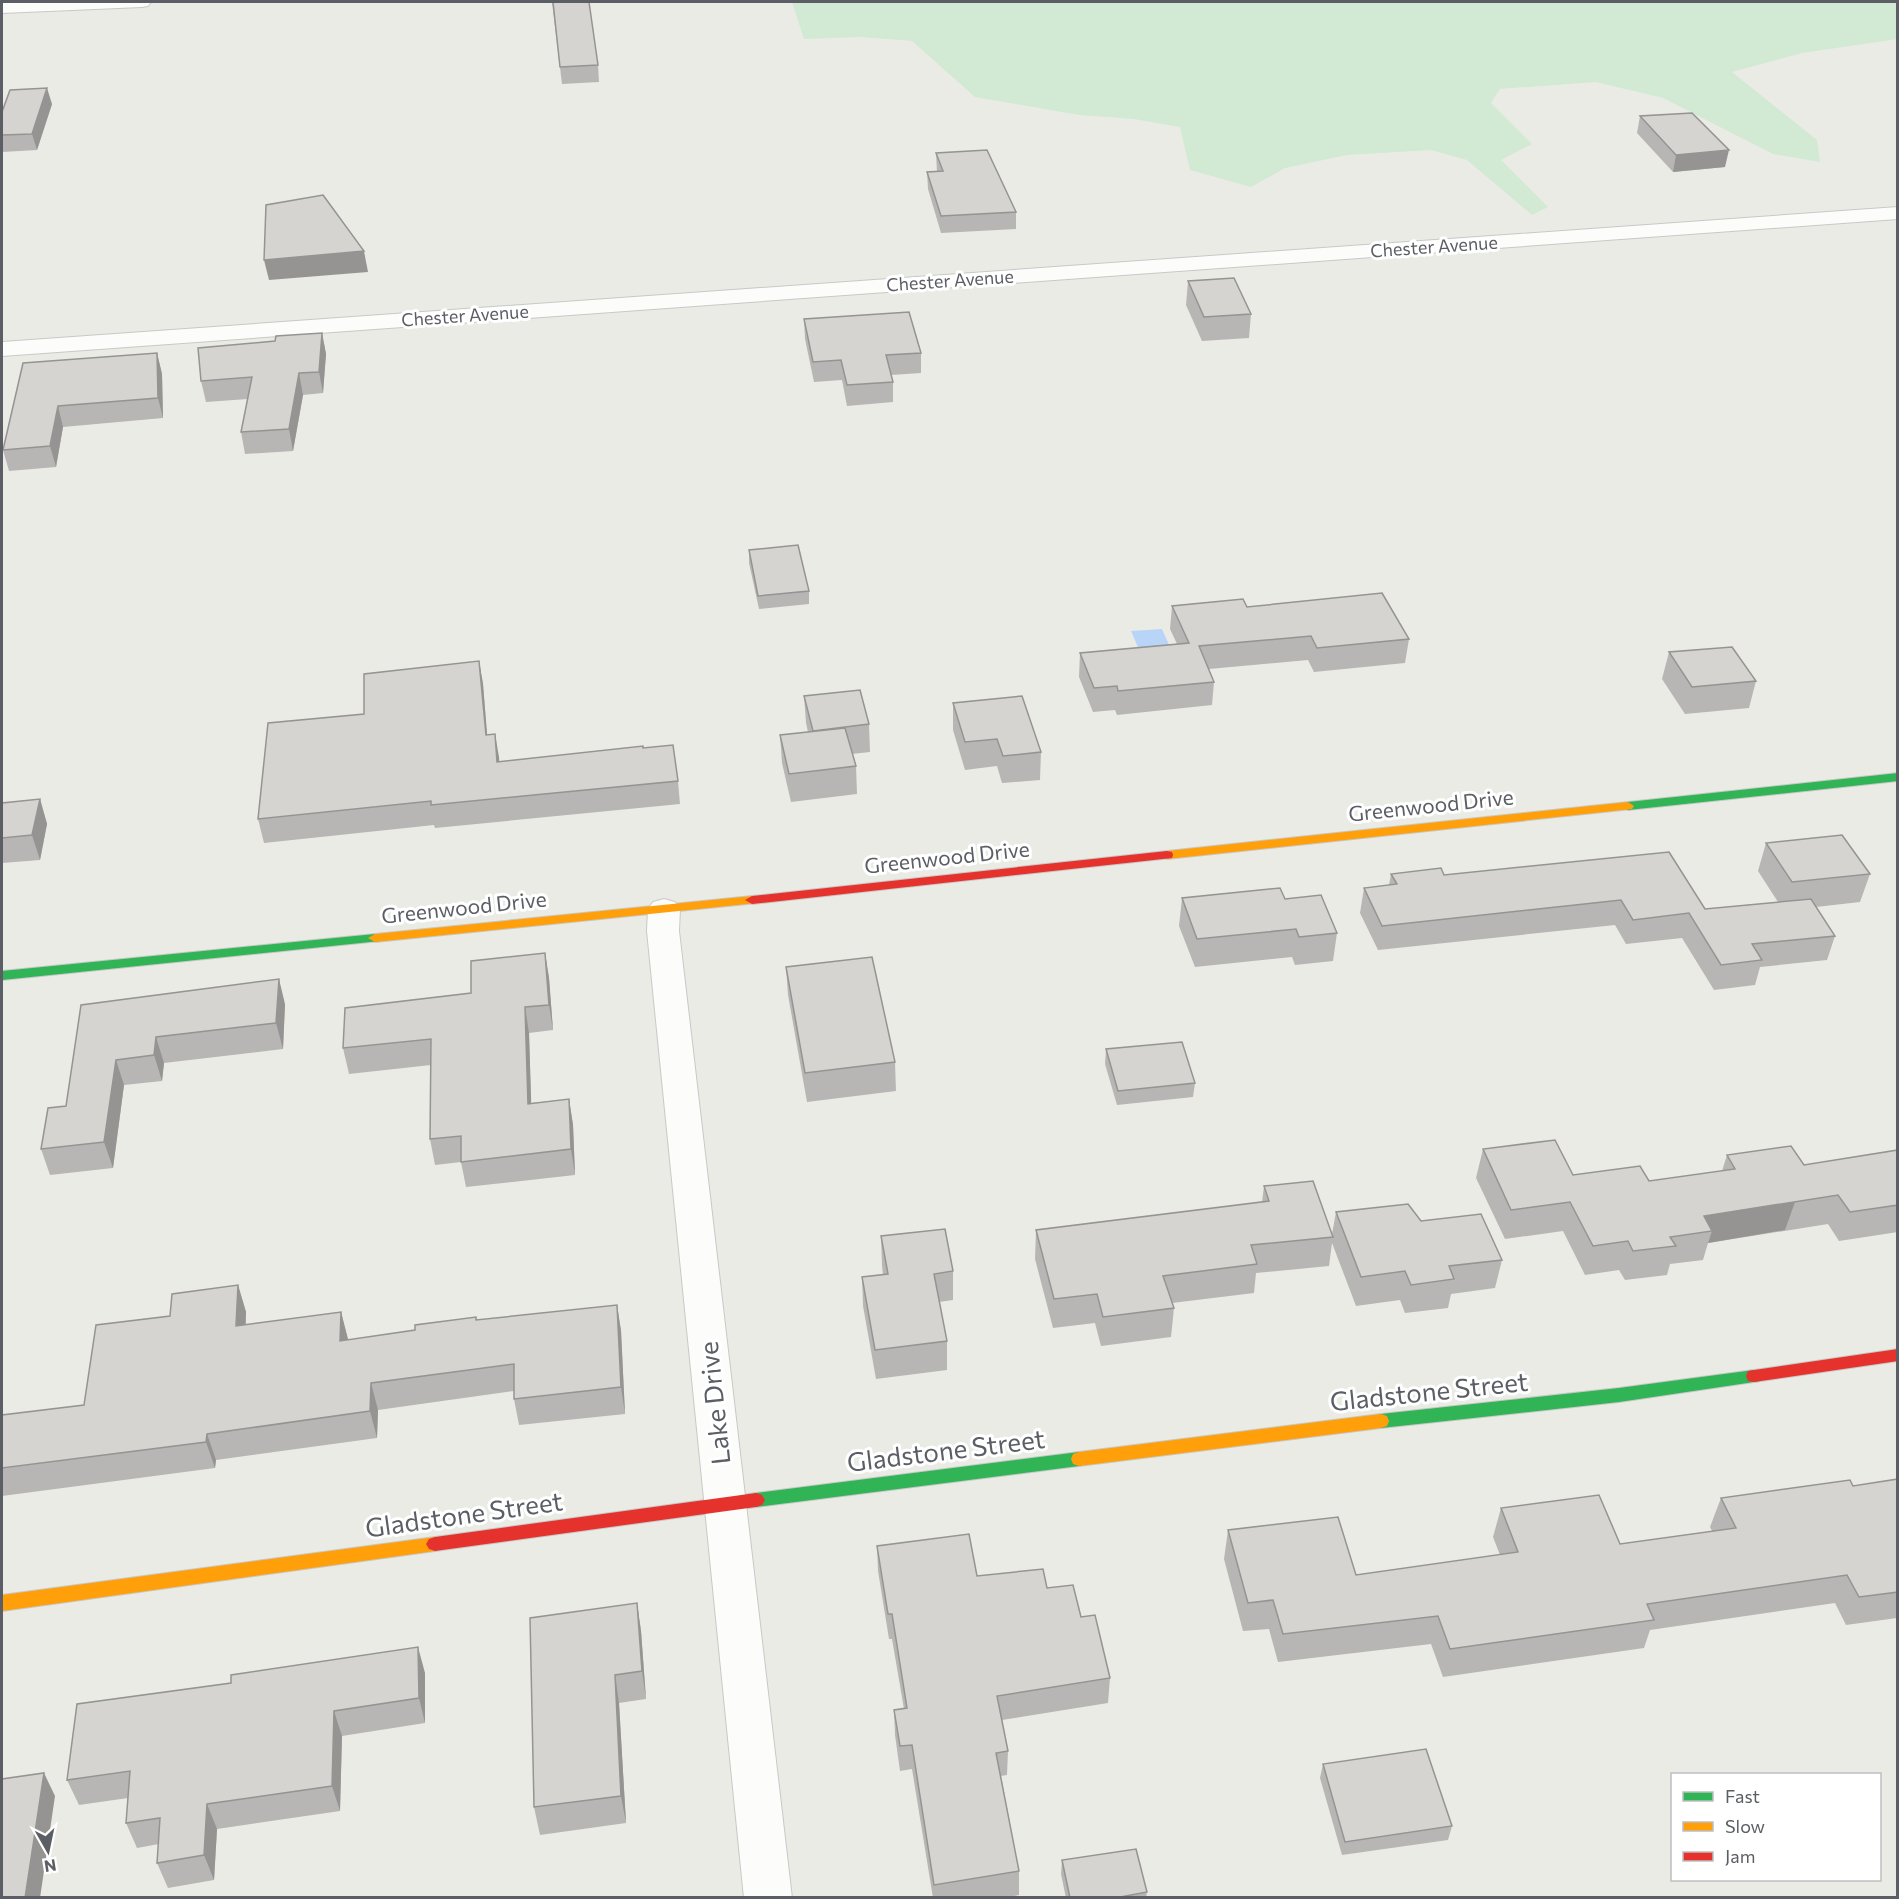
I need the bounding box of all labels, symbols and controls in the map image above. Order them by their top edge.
street label: Chester Avenue [1369,231,1498,261]
street label: Chester Avenue [885,265,1014,295]
street label: Chester Avenue [400,300,529,330]
street label: Greenwood Drive [1347,783,1515,826]
street label: Greenwood Drive [863,835,1031,878]
street label: Greenwood Drive [380,885,548,928]
street label: Lake Drive [692,1340,735,1466]
street label: Gladstone Street [1328,1365,1529,1416]
street label: Gladstone Street [845,1422,1047,1477]
street label: Gladstone Street [363,1484,565,1543]
legend [1671,1773,1881,1881]
text: Fast [1725,1785,1760,1807]
text: Slow [1725,1815,1765,1837]
north arrow [18,1821,78,1881]
text: Jam [1725,1845,1755,1867]
text: N [43,1856,58,1877]

